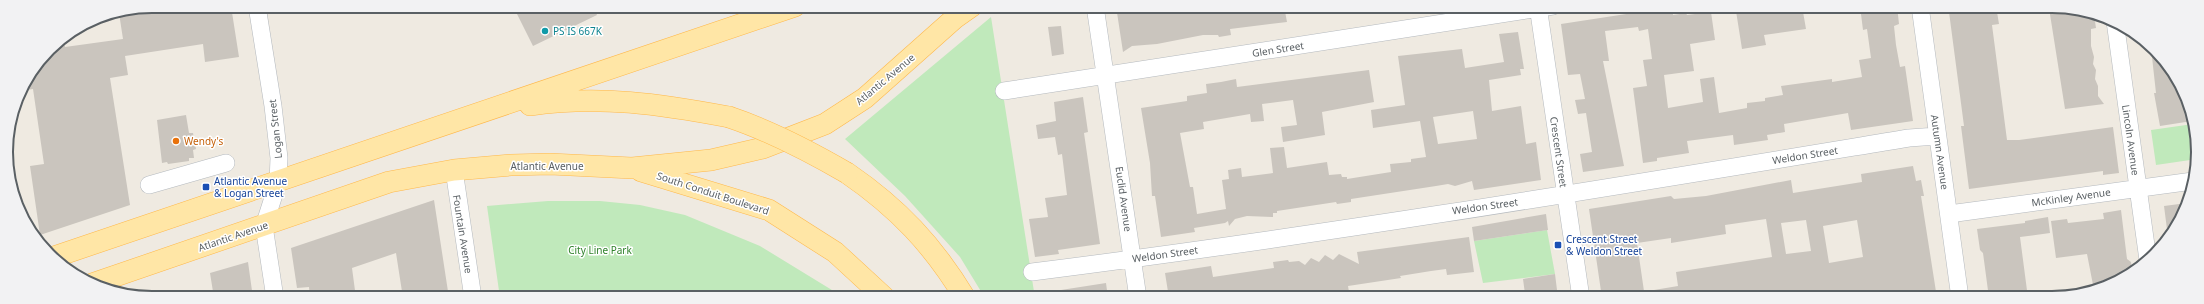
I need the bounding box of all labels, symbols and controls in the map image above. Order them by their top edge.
place label: PS IS 667K [553,24,603,38]
marker: PS IS 667K [540,26,550,36]
street label: Glen Street [1251,38,1305,60]
street label: Atlantic Avenue [853,50,918,108]
street label: Logan Street [265,98,285,159]
street label: Lincoln Avenue [2119,104,2143,177]
street label: Autumn Avenue [1928,114,1952,191]
street label: Crescent Street [1547,116,1571,189]
place label: Wendy's [184,134,224,148]
marker: Wendy's [171,136,181,146]
street label: Weldon Street [1771,143,1839,167]
street label: Atlantic Avenue [510,159,584,173]
street label: Euclid Avenue [1113,166,1136,233]
street label: South Conduit Boulevard [655,168,771,218]
place label: Atlantic Avenue & Logan Street [214,174,287,200]
marker: Atlantic Avenue & Logan Street [201,182,211,192]
street label: McKinley Avenue [2031,184,2112,209]
street label: Fountain Avenue [450,194,476,275]
street label: Weldon Street [1451,194,1519,218]
street label: Atlantic Avenue [196,217,270,255]
place label: Crescent Street & Weldon Street [1566,232,1643,258]
marker: Crescent Street & Weldon Street [1553,240,1563,250]
street label: Weldon Street [1131,242,1199,266]
park label: City Line Park [568,243,632,257]

